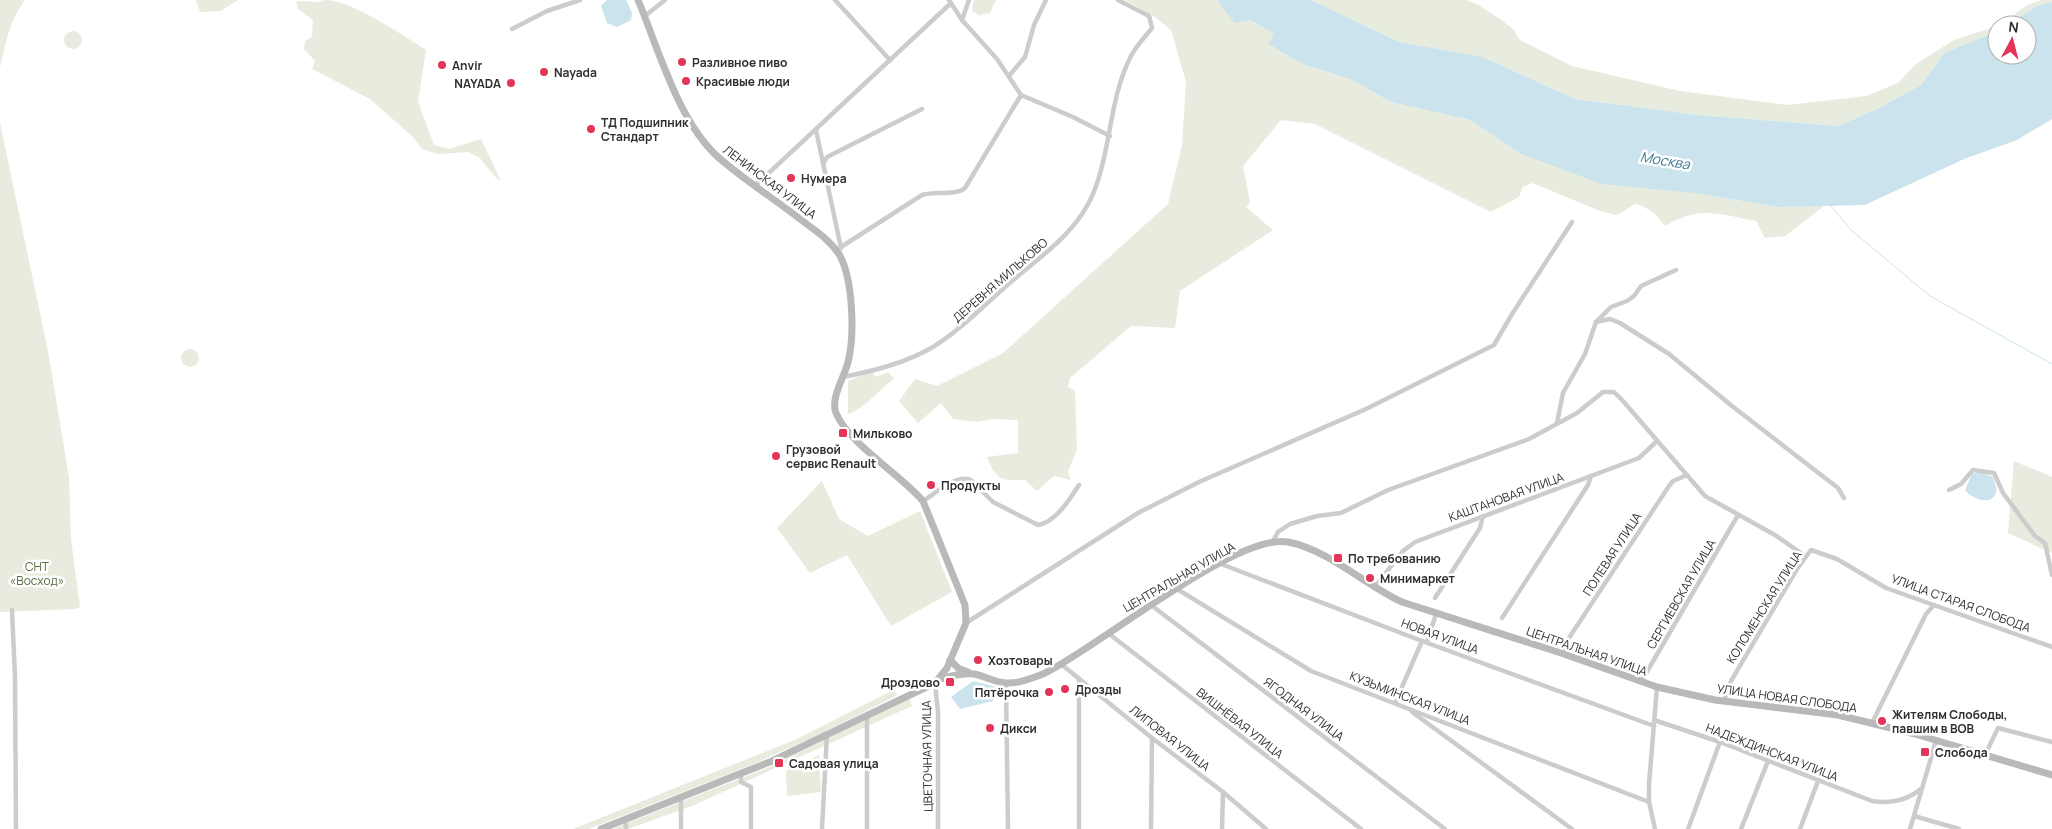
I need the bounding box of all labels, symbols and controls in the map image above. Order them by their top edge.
north arrow [1987,15,2037,65]
text: N [2007,17,2020,37]
place label: Разливное пиво [692,54,787,71]
marker: Разливное пиво [676,56,688,68]
place label: Anvir [452,57,483,74]
marker: Anvir [436,59,448,71]
place label: Nayada [554,64,597,81]
marker: Nayada [538,66,550,78]
place label: Красивые люди [696,73,790,90]
place label: NAYADA [454,75,501,92]
marker: Красивые люди [680,75,692,87]
marker: NAYADA [505,77,517,89]
place label: ТД Подшипник Стандарт [601,114,689,145]
marker: ТД Подшипник Стандарт [585,123,597,135]
street label: ЛЕНИНСКАЯ УЛИЦА [720,141,820,223]
water label: Москва [1639,147,1692,173]
place label: Нумера [801,170,847,187]
marker: Нумера [785,172,797,184]
street label: ДЕРЕВНЯ МИЛЬКОВО [949,234,1051,326]
place label: Мильково [853,425,913,442]
marker: Мильково [837,427,849,439]
place label: Грузовой сервис Renault [786,441,876,472]
marker: Грузовой сервис Renault [770,450,782,462]
street label: КАШТАНОВАЯ УЛИЦА [1446,468,1566,526]
place label: Продукты [941,477,1001,494]
marker: Продукты [925,479,937,491]
street label: ПОЛЕВАЯ УЛИЦА [1579,509,1646,599]
street label: СЕРГИЕВСКАЯ УЛИЦА [1643,536,1720,652]
street label: ЦЕНТРАЛЬНАЯ УЛИЦА [1120,538,1239,616]
street label: КОЛОМЕНСКАЯ УЛИЦА [1722,547,1806,667]
place label: По требованию [1348,550,1441,567]
marker: По требованию [1332,552,1344,564]
park label: СНТ «Восход» [10,558,64,589]
place label: Минимаркет [1380,570,1456,587]
street label: УЛИЦА СТАРАЯ СЛОБОДА [1889,570,2033,636]
marker: Минимаркет [1364,572,1376,584]
street label: НОВАЯ УЛИЦА [1399,614,1481,658]
street label: ЦЕНТРАЛЬНАЯ УЛИЦА [1524,622,1650,680]
place label: Хозтовары [988,652,1053,669]
marker: Хозтовары [972,654,984,666]
street label: КУЗЬМИНСКАЯ УЛИЦА [1347,667,1473,729]
street label: ЯГОДНАЯ УЛИЦА [1260,673,1348,745]
place label: Дроздово [881,674,940,691]
marker: Дроздово [944,676,956,688]
street label: УЛИЦА НОВАЯ СЛОБОДА [1716,680,1859,716]
place label: Дрозды [1075,681,1121,698]
marker: Дрозды [1059,683,1071,695]
place label: Пятёрочка [975,684,1039,701]
street label: ВИШНЁВАЯ УЛИЦА [1193,684,1287,763]
marker: Пятёрочка [1043,686,1055,698]
street label: ЦВЕТОЧНАЯ УЛИЦА [918,700,936,812]
street label: ЛИПОВАЯ УЛИЦА [1126,701,1214,775]
place label: Жителям Слободы, павшим в ВОВ [1892,706,2007,737]
marker: Жителям Слободы, павшим в ВОВ [1876,715,1888,727]
street label: НАДЕЖДИНСКАЯ УЛИЦА [1703,719,1841,785]
place label: Дикси [1000,720,1037,737]
marker: Дикси [984,722,996,734]
place label: Слобода [1935,744,1988,761]
marker: Слобода [1919,746,1931,758]
place label: Садовая улица [789,755,879,772]
marker: Садовая улица [773,757,785,769]

